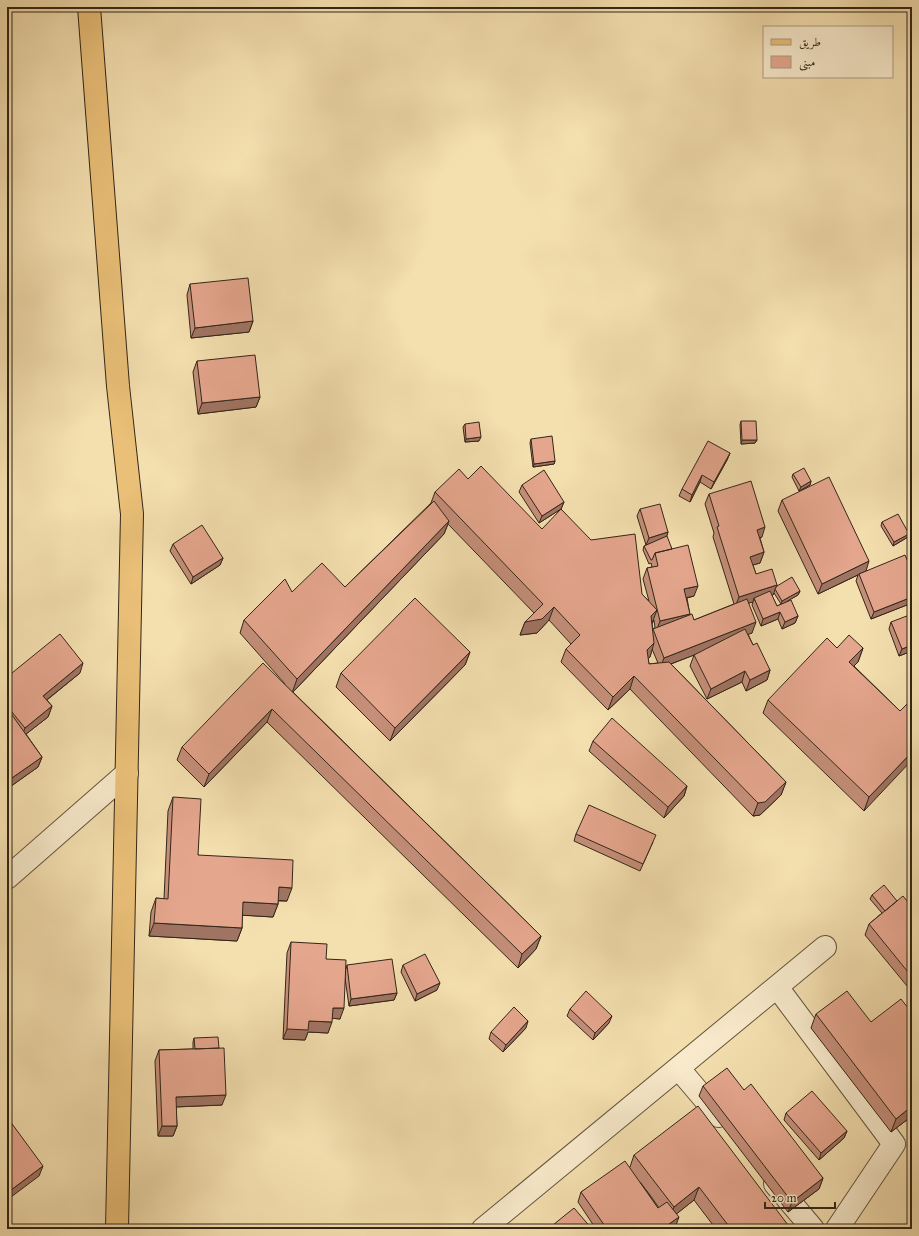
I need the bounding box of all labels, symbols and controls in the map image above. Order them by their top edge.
legend [763,26,893,78]
text: طريق [799,35,821,50]
text: مبنى [799,55,815,71]
scale bar [765,1184,835,1210]
text: 20 m [771,1191,797,1205]

